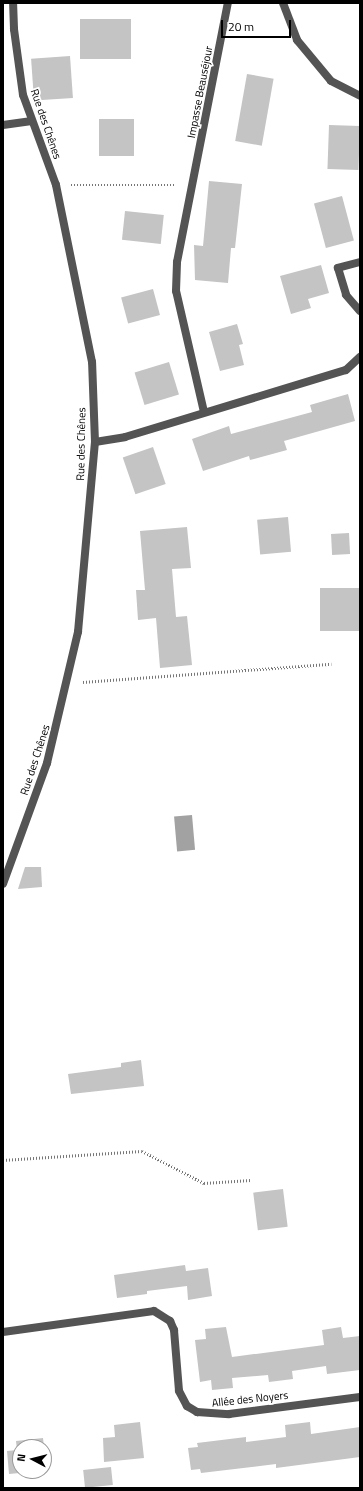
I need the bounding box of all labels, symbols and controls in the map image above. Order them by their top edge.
scale bar [223,12,293,38]
text: 20 m [228,17,254,36]
street label: Impasse Beauséjour [185,45,215,139]
street label: Rue des Chênes [28,87,64,161]
street label: Rue des Chênes [74,407,88,481]
street label: Rue des Chênes [17,723,53,797]
street label: Allée des Noyers [211,1388,289,1410]
north arrow [12,1439,52,1479]
text: N [13,1453,29,1462]

